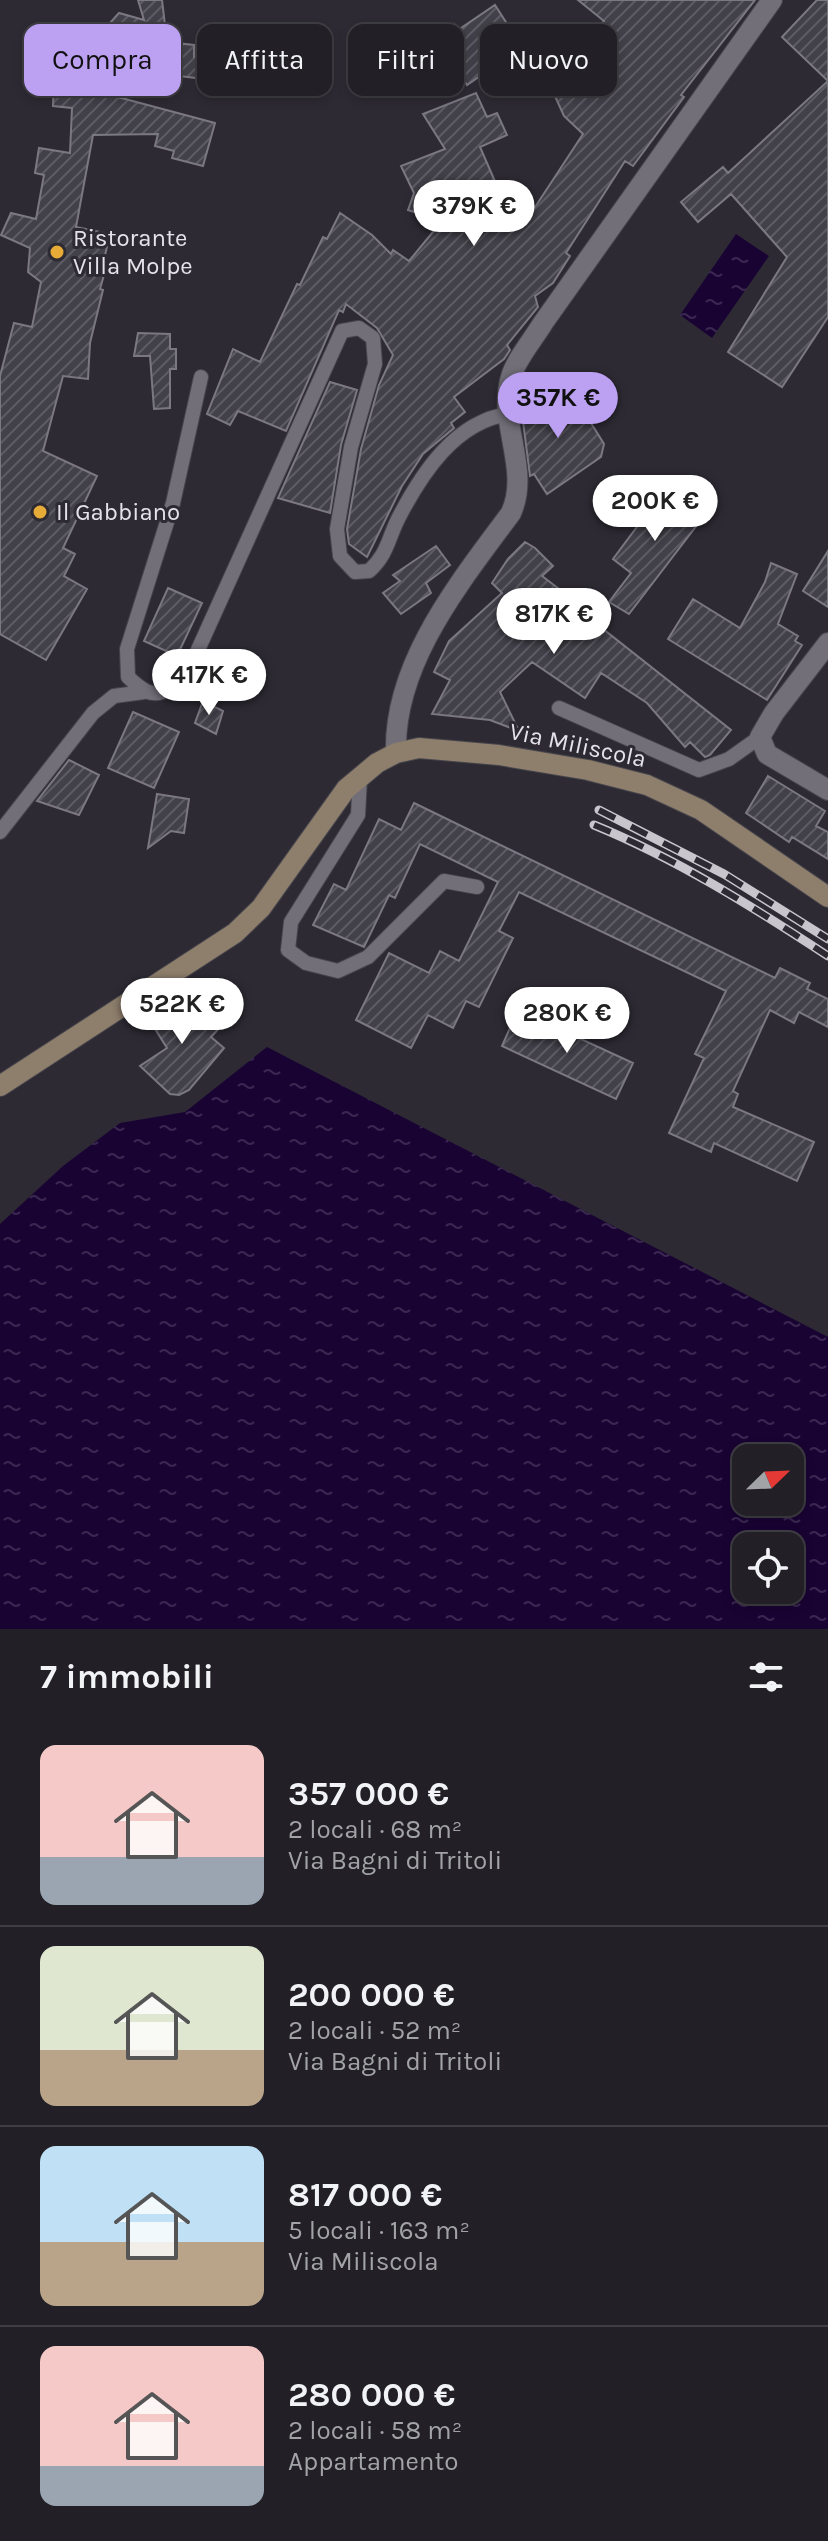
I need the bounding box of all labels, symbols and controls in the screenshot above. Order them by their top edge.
chip: Compra [24,24,181,96]
chip: Affitta [197,24,332,96]
chip: Filtri [348,24,464,96]
chip: Nuovo [480,24,617,96]
pin: 379K € [409,180,539,248]
text: 379K € [431,190,517,221]
place label: Ristorante Villa Molpe [73,224,193,280]
marker: Ristorante Villa Molpe [48,243,66,261]
pin: 357K € [493,372,623,440]
text: 357K € [516,382,600,413]
pin: 200K € [590,475,720,543]
text: 200K € [611,485,699,516]
place label: Il Gabbiano [56,498,180,526]
marker: Il Gabbiano [31,503,49,521]
pin: 817K € [489,588,619,656]
text: 817K € [514,598,594,629]
pin: 417K € [144,649,274,717]
text: 417K € [170,659,248,690]
street label: Via Miliscola [507,717,649,773]
pin: 522K € [117,978,247,1046]
pin: 280K € [502,987,632,1055]
text: 522K € [139,988,225,1019]
text: 280K € [522,997,612,1028]
north arrow [732,1444,804,1516]
map controls [732,1444,804,1604]
button: locate [732,1532,804,1604]
icon: filters [744,1655,788,1699]
text: 7 immobili [40,1657,214,1697]
text: 357 000 € [288,1774,449,1814]
icon: home [104,1777,200,1873]
text: 2 locali · 68 m² [288,1814,462,1845]
text: Via Bagni di Tritoli [288,1845,502,1876]
text: 200 000 € [288,1975,455,2015]
icon: home [104,1978,200,2074]
text: 2 locali · 52 m² [288,2015,461,2046]
text: Via Bagni di Tritoli [288,2046,502,2077]
text: 817 000 € [288,2175,442,2215]
icon: home [104,2178,200,2274]
text: 5 locali · 163 m² [288,2215,470,2246]
text: Via Miliscola [288,2246,439,2277]
text: 280 000 € [288,2375,455,2415]
icon: home [104,2378,200,2474]
text: 2 locali · 58 m² [288,2415,462,2446]
text: Appartamento [288,2446,458,2477]

